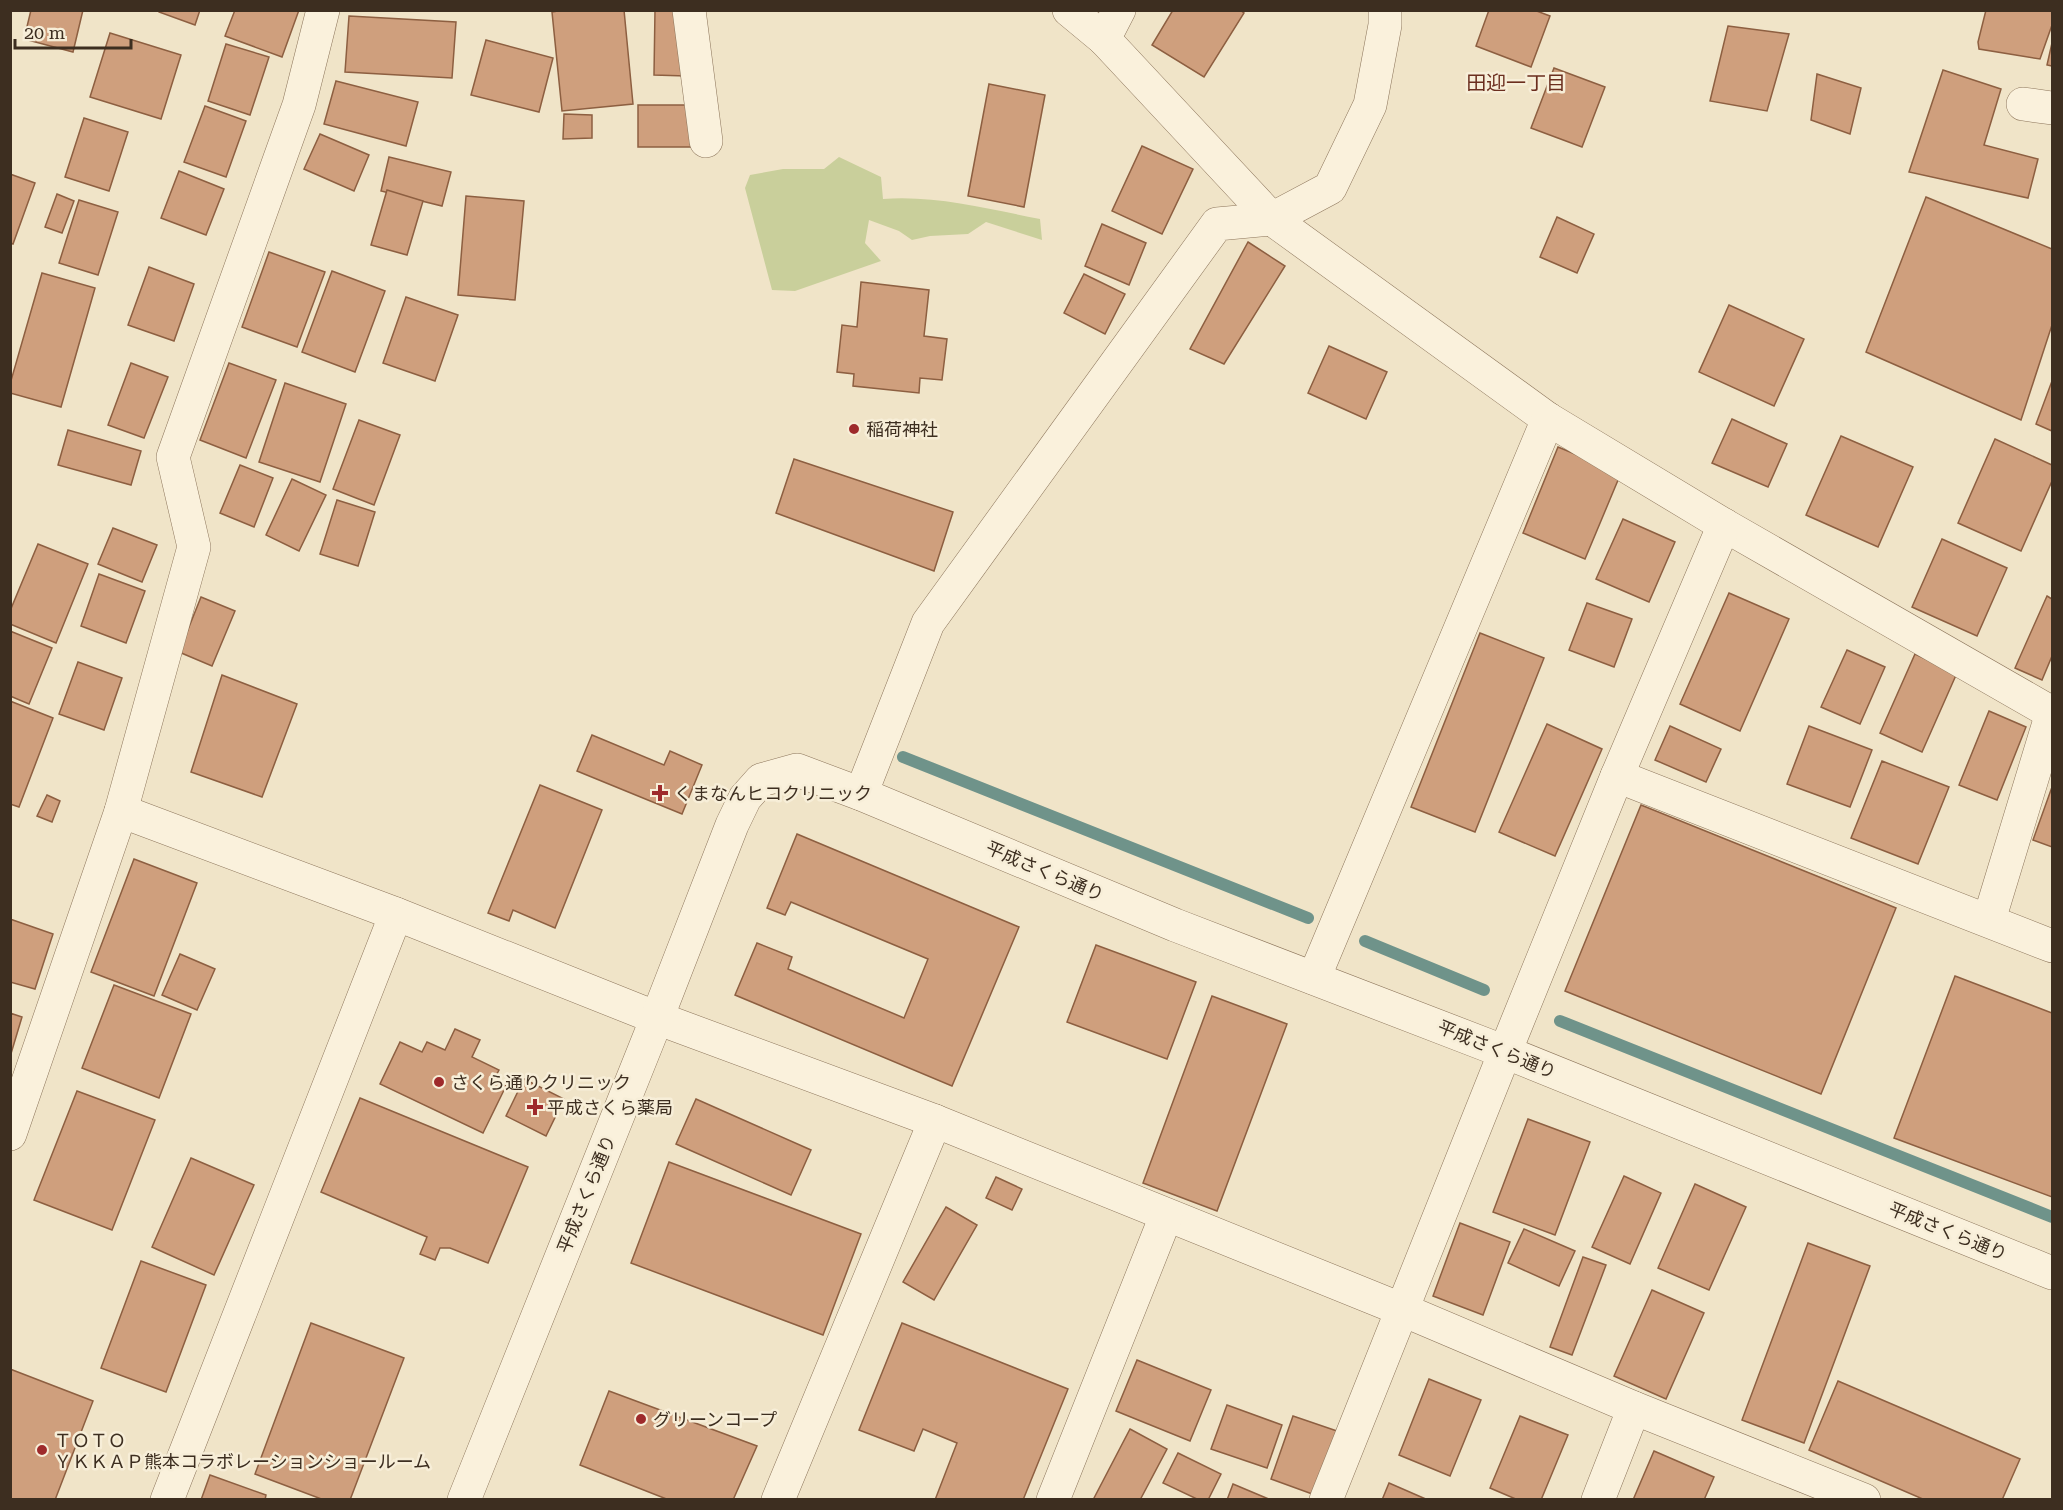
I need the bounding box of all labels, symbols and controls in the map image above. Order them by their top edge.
scale bar [15,12,130,50]
text: 20 m [24,22,65,43]
district label: 田迎一丁目 [1466,71,1566,95]
place label: 稲荷神社 [866,419,938,440]
marker: 稲荷神社 [847,422,861,436]
place label: くまなんヒコクリニック [674,783,872,804]
marker: くまなんヒコクリニック [651,784,669,802]
street label: 平成さくら通り [983,837,1107,905]
street label: 平成さくら通り [1435,1016,1559,1082]
place label: さくら通りクリニック [451,1072,631,1093]
marker: さくら通りクリニック [432,1075,446,1089]
place label: 平成さくら薬局 [547,1097,673,1118]
marker: 平成さくら薬局 [528,1100,542,1114]
street label: 平成さくら通り [553,1132,619,1256]
street label: 平成さくら通り [1886,1198,2010,1264]
place label: グリーンコープ [653,1409,777,1430]
marker: グリーンコープ [634,1412,648,1426]
place label: ＴＯＴＯ ＹＫＫＡＰ熊本コラボレーションショールーム [54,1430,431,1472]
marker: ＴＯＴＯ ＹＫＫＡＰ熊本コラボレーションショールーム [35,1443,49,1457]

